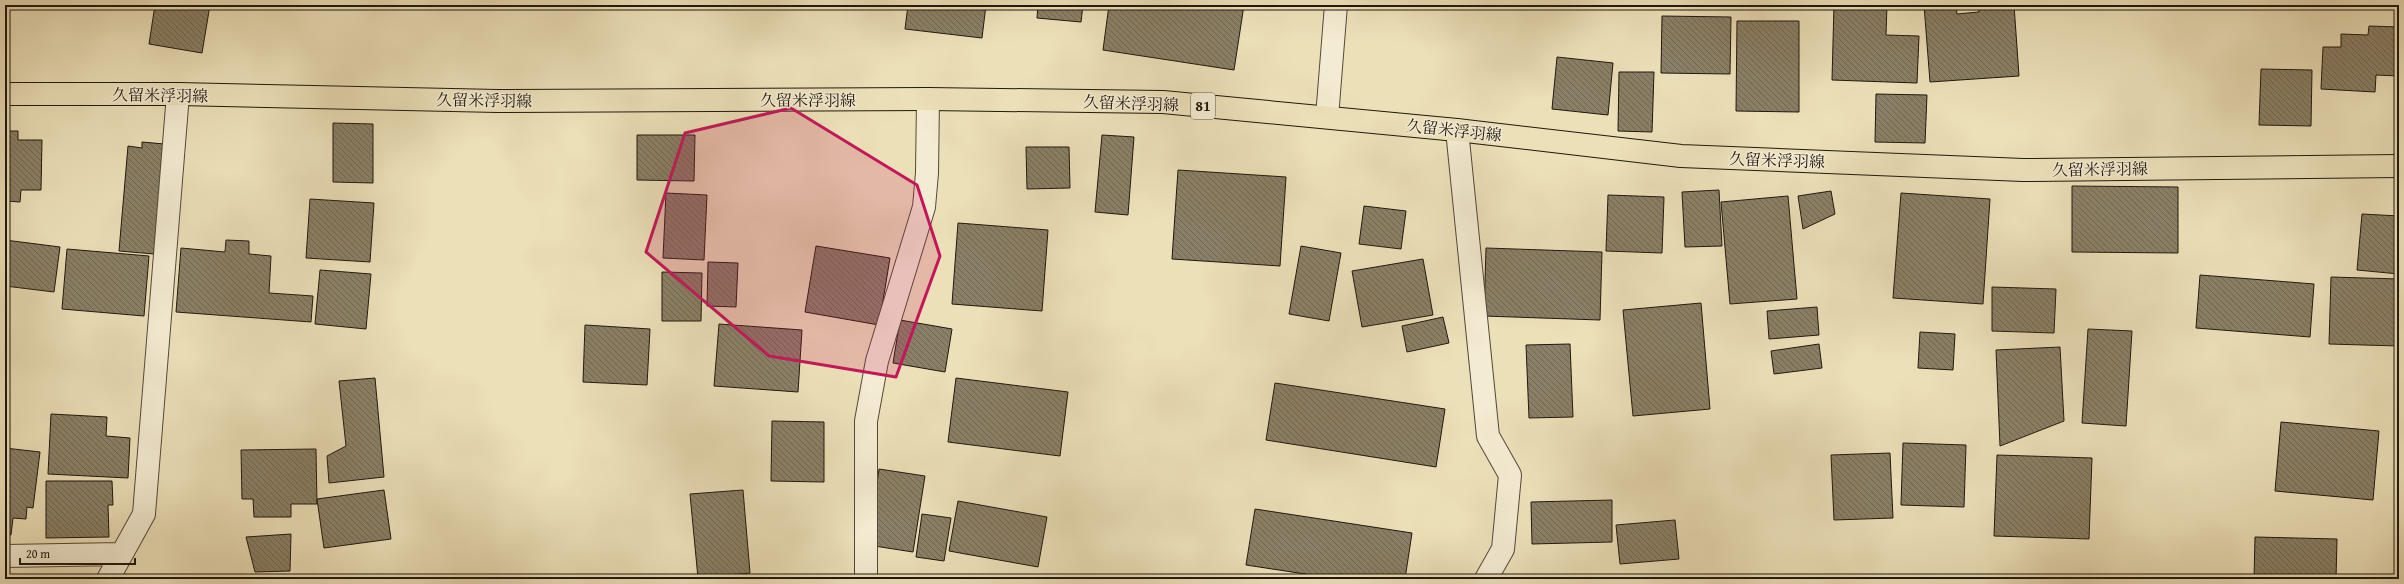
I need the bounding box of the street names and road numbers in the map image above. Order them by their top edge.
street label: 久留米浮羽線 [112,82,208,108]
street label: 久留米浮羽線 [436,87,532,113]
street label: 久留米浮羽線 [760,88,856,112]
street label: 久留米浮羽線 [1083,89,1179,117]
road number: 81 [1191,93,1215,119]
street label: 久留米浮羽線 [1405,113,1503,147]
street label: 久留米浮羽線 [1729,146,1825,174]
street label: 久留米浮羽線 [2052,156,2148,182]

